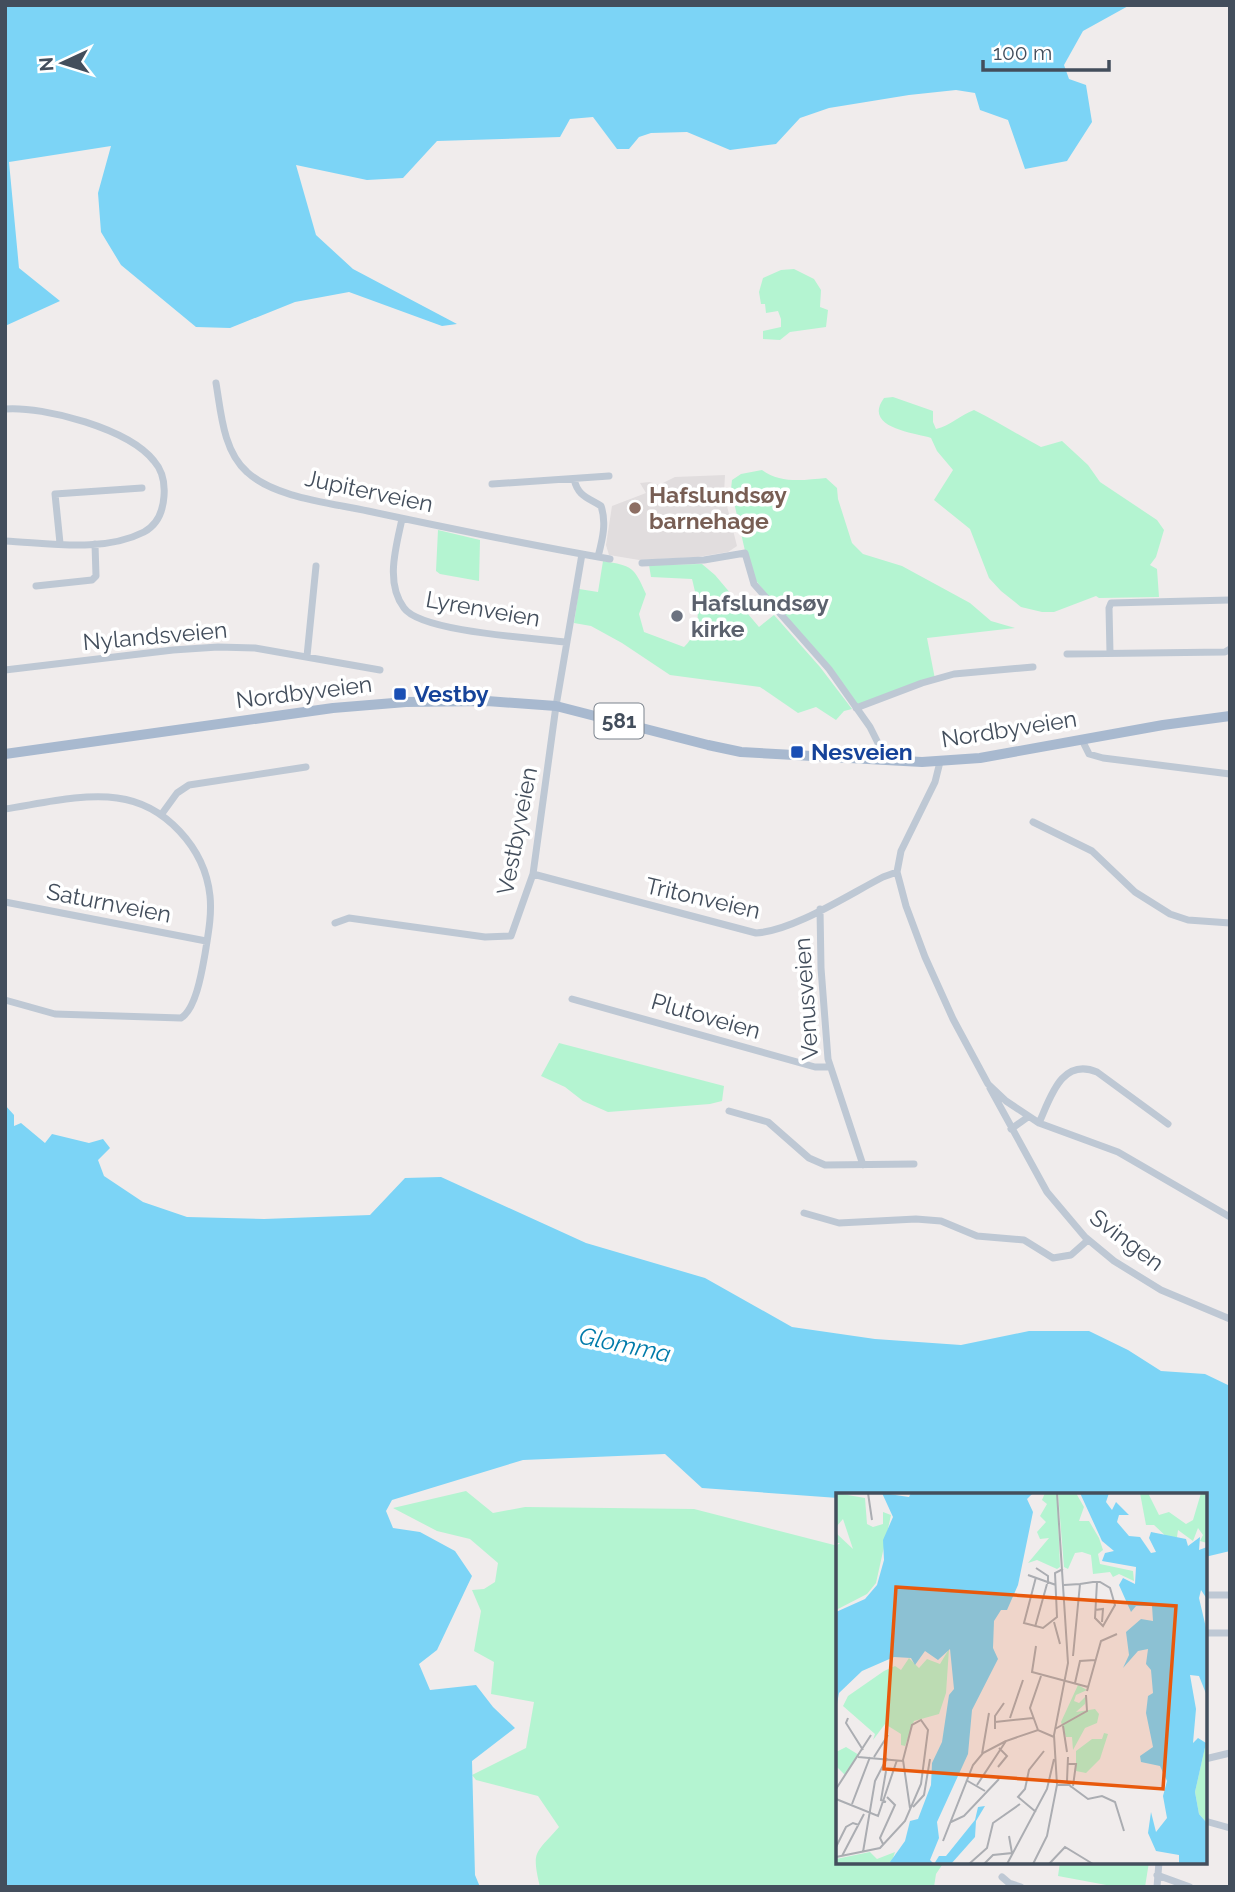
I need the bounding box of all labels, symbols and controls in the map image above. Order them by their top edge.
north arrow [28,28,98,98]
scale bar [983,28,1109,72]
text: 100 m [993,40,1052,65]
text: N [35,56,58,72]
street label: Jupiterveien [303,464,436,517]
place label: Hafslundsøy barnehage [649,481,787,534]
marker: Hafslundsøy barnehage [627,500,643,516]
street label: Lyrenveien [424,585,542,632]
place label: Hafslundsøy kirke [691,589,829,642]
marker: Hafslundsøy kirke [669,608,685,624]
street label: Nylandsveien [82,616,228,655]
street label: Nordbyveien [234,670,373,713]
place label: Vestby [414,680,489,707]
marker: Vestby [392,686,408,702]
road number: 581 [594,704,644,738]
street label: Nordbyveien [939,704,1079,753]
place label: Nesveien [811,738,913,765]
marker: Nesveien [789,744,805,760]
street label: Vestbyveien [491,765,542,897]
street label: Tritonveien [643,871,763,924]
street label: Saturnveien [45,877,174,928]
street label: Venusveien [788,937,823,1061]
street label: Plutoveien [648,987,764,1044]
street label: Svingen [1085,1203,1170,1276]
water label: Glomma [577,1321,674,1368]
inset map [836,1493,1207,1864]

